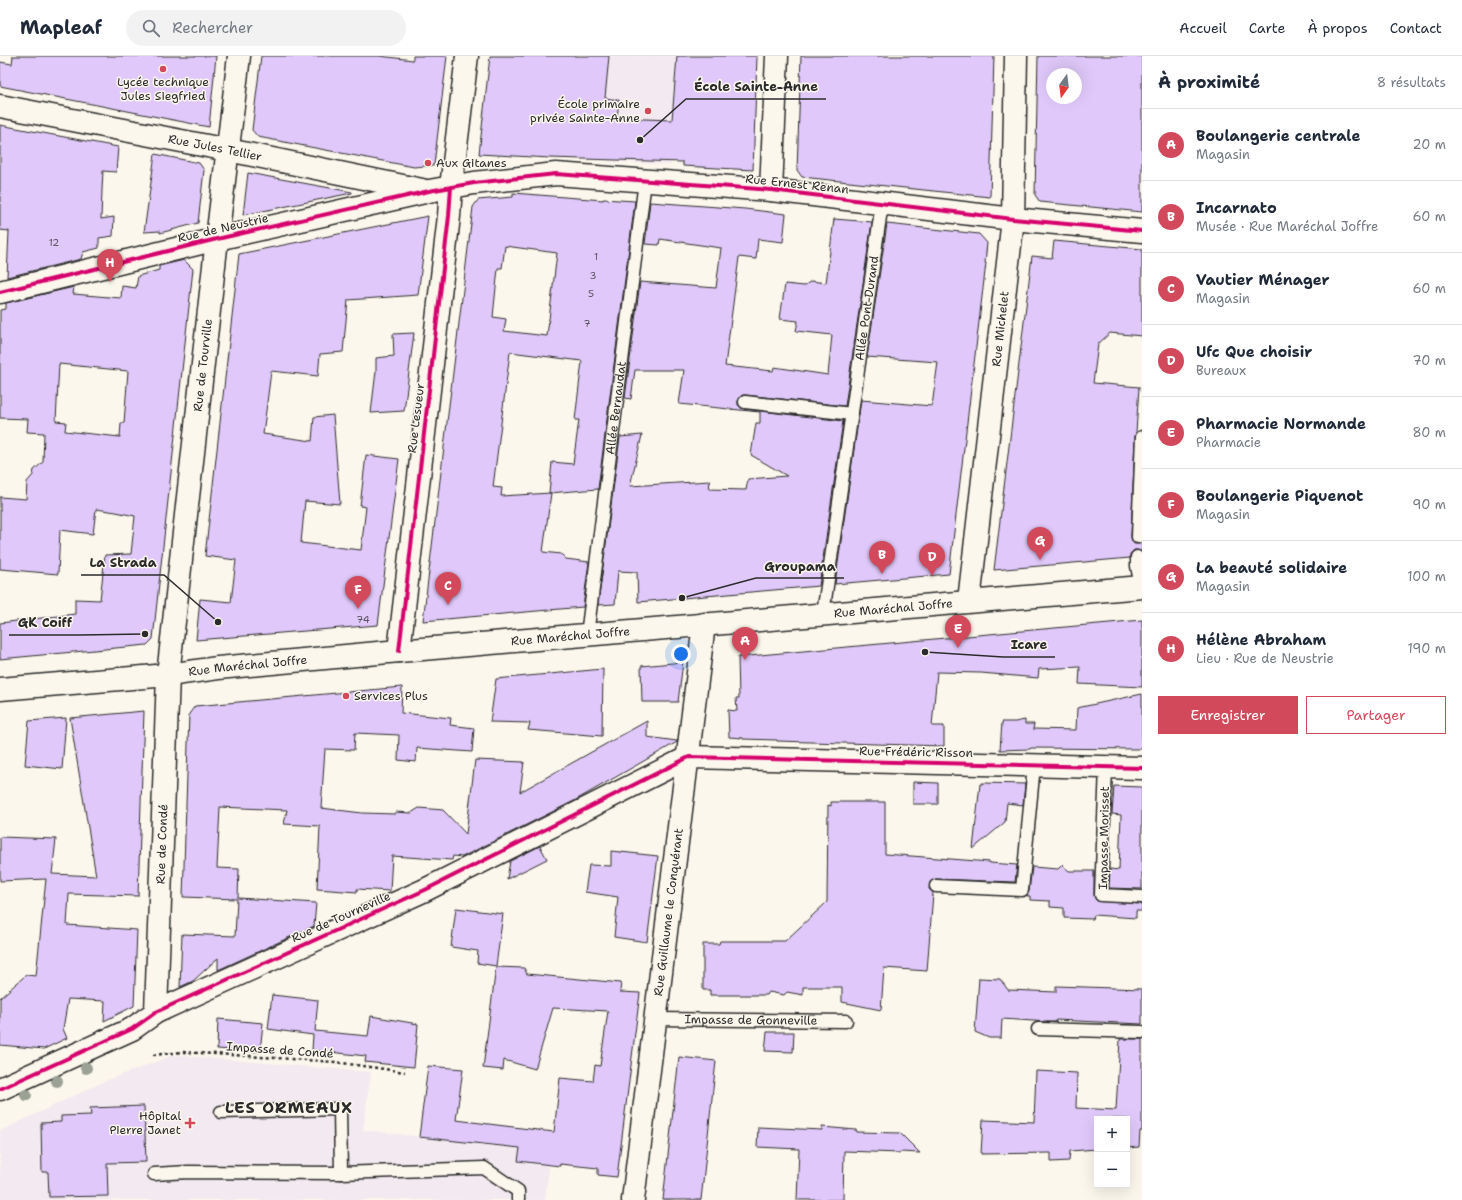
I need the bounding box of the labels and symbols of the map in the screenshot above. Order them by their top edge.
marker: Lycée technique Jules Siegfried [158,64,168,74]
north arrow [1046,68,1082,104]
place label: Lycée technique Jules Siegfried [117,74,209,104]
callout: École Sainte-Anne [686,74,826,99]
text: École Sainte-Anne [694,77,818,95]
place label: École primaire privée Sainte-Anne [530,96,640,126]
marker: École primaire privée Sainte-Anne [643,106,653,116]
street label: Rue Jules Tellier [167,131,264,165]
place label: Aux Gitanes [436,155,507,171]
marker: Aux Gitanes [423,158,433,168]
street label: Rue Ernest Renan [745,171,849,197]
street label: Rue de Neustrie [176,210,270,246]
house number: 12 [49,236,59,249]
pin: H [97,249,123,282]
house number: 1 [594,250,598,263]
street label: Allée Pont-Durand [851,254,882,362]
house number: 3 [590,269,597,282]
house number: 5 [588,287,594,300]
street label: Rue Michelet [988,290,1013,367]
house number: 7 [584,317,591,330]
street label: Rue de Tourville [190,318,216,413]
street label: Allée Bernaudat [602,360,630,455]
street label: Rue Lesueur [404,382,428,454]
pin: G [1027,527,1053,560]
pin: B [869,541,895,574]
pin: D [919,543,945,576]
callout: La Strada [81,550,164,575]
callout: Groupama [756,553,844,578]
text: La Strada [89,554,157,571]
text: Groupama [764,558,836,575]
pin: C [435,572,461,605]
pin: F [345,576,371,609]
street label: Rue Maréchal Joffre [833,595,954,622]
callout: GK Coiff [9,610,80,635]
house number: 74 [356,613,370,626]
text: GK Coiff [18,614,73,631]
pin: E [945,615,971,648]
street label: Rue Maréchal Joffre [510,623,631,649]
pin: A [732,627,758,660]
callout: Icare [1003,632,1055,657]
text: Icare [1011,636,1048,653]
your location [671,644,691,664]
street label: Rue Maréchal Joffre [187,652,308,680]
place label: Services Plus [354,688,428,704]
marker: Services Plus [341,691,351,701]
street label: Rue Frédéric Risson [859,743,973,761]
street label: Impasse Morisset [1095,786,1113,890]
street label: Rue de Condé [153,804,171,884]
street label: Rue Guillaume le Conquérant [650,827,687,997]
street label: Rue de Tourneville [289,888,393,946]
street label: Impasse de Gonneville [684,1011,818,1029]
street label: Impasse de Condé [226,1038,334,1062]
district label: LES ORMEAUX [225,1097,353,1118]
place label: Hôpital Pierre Janet [109,1108,181,1138]
marker: Hôpital Pierre Janet [184,1117,196,1129]

